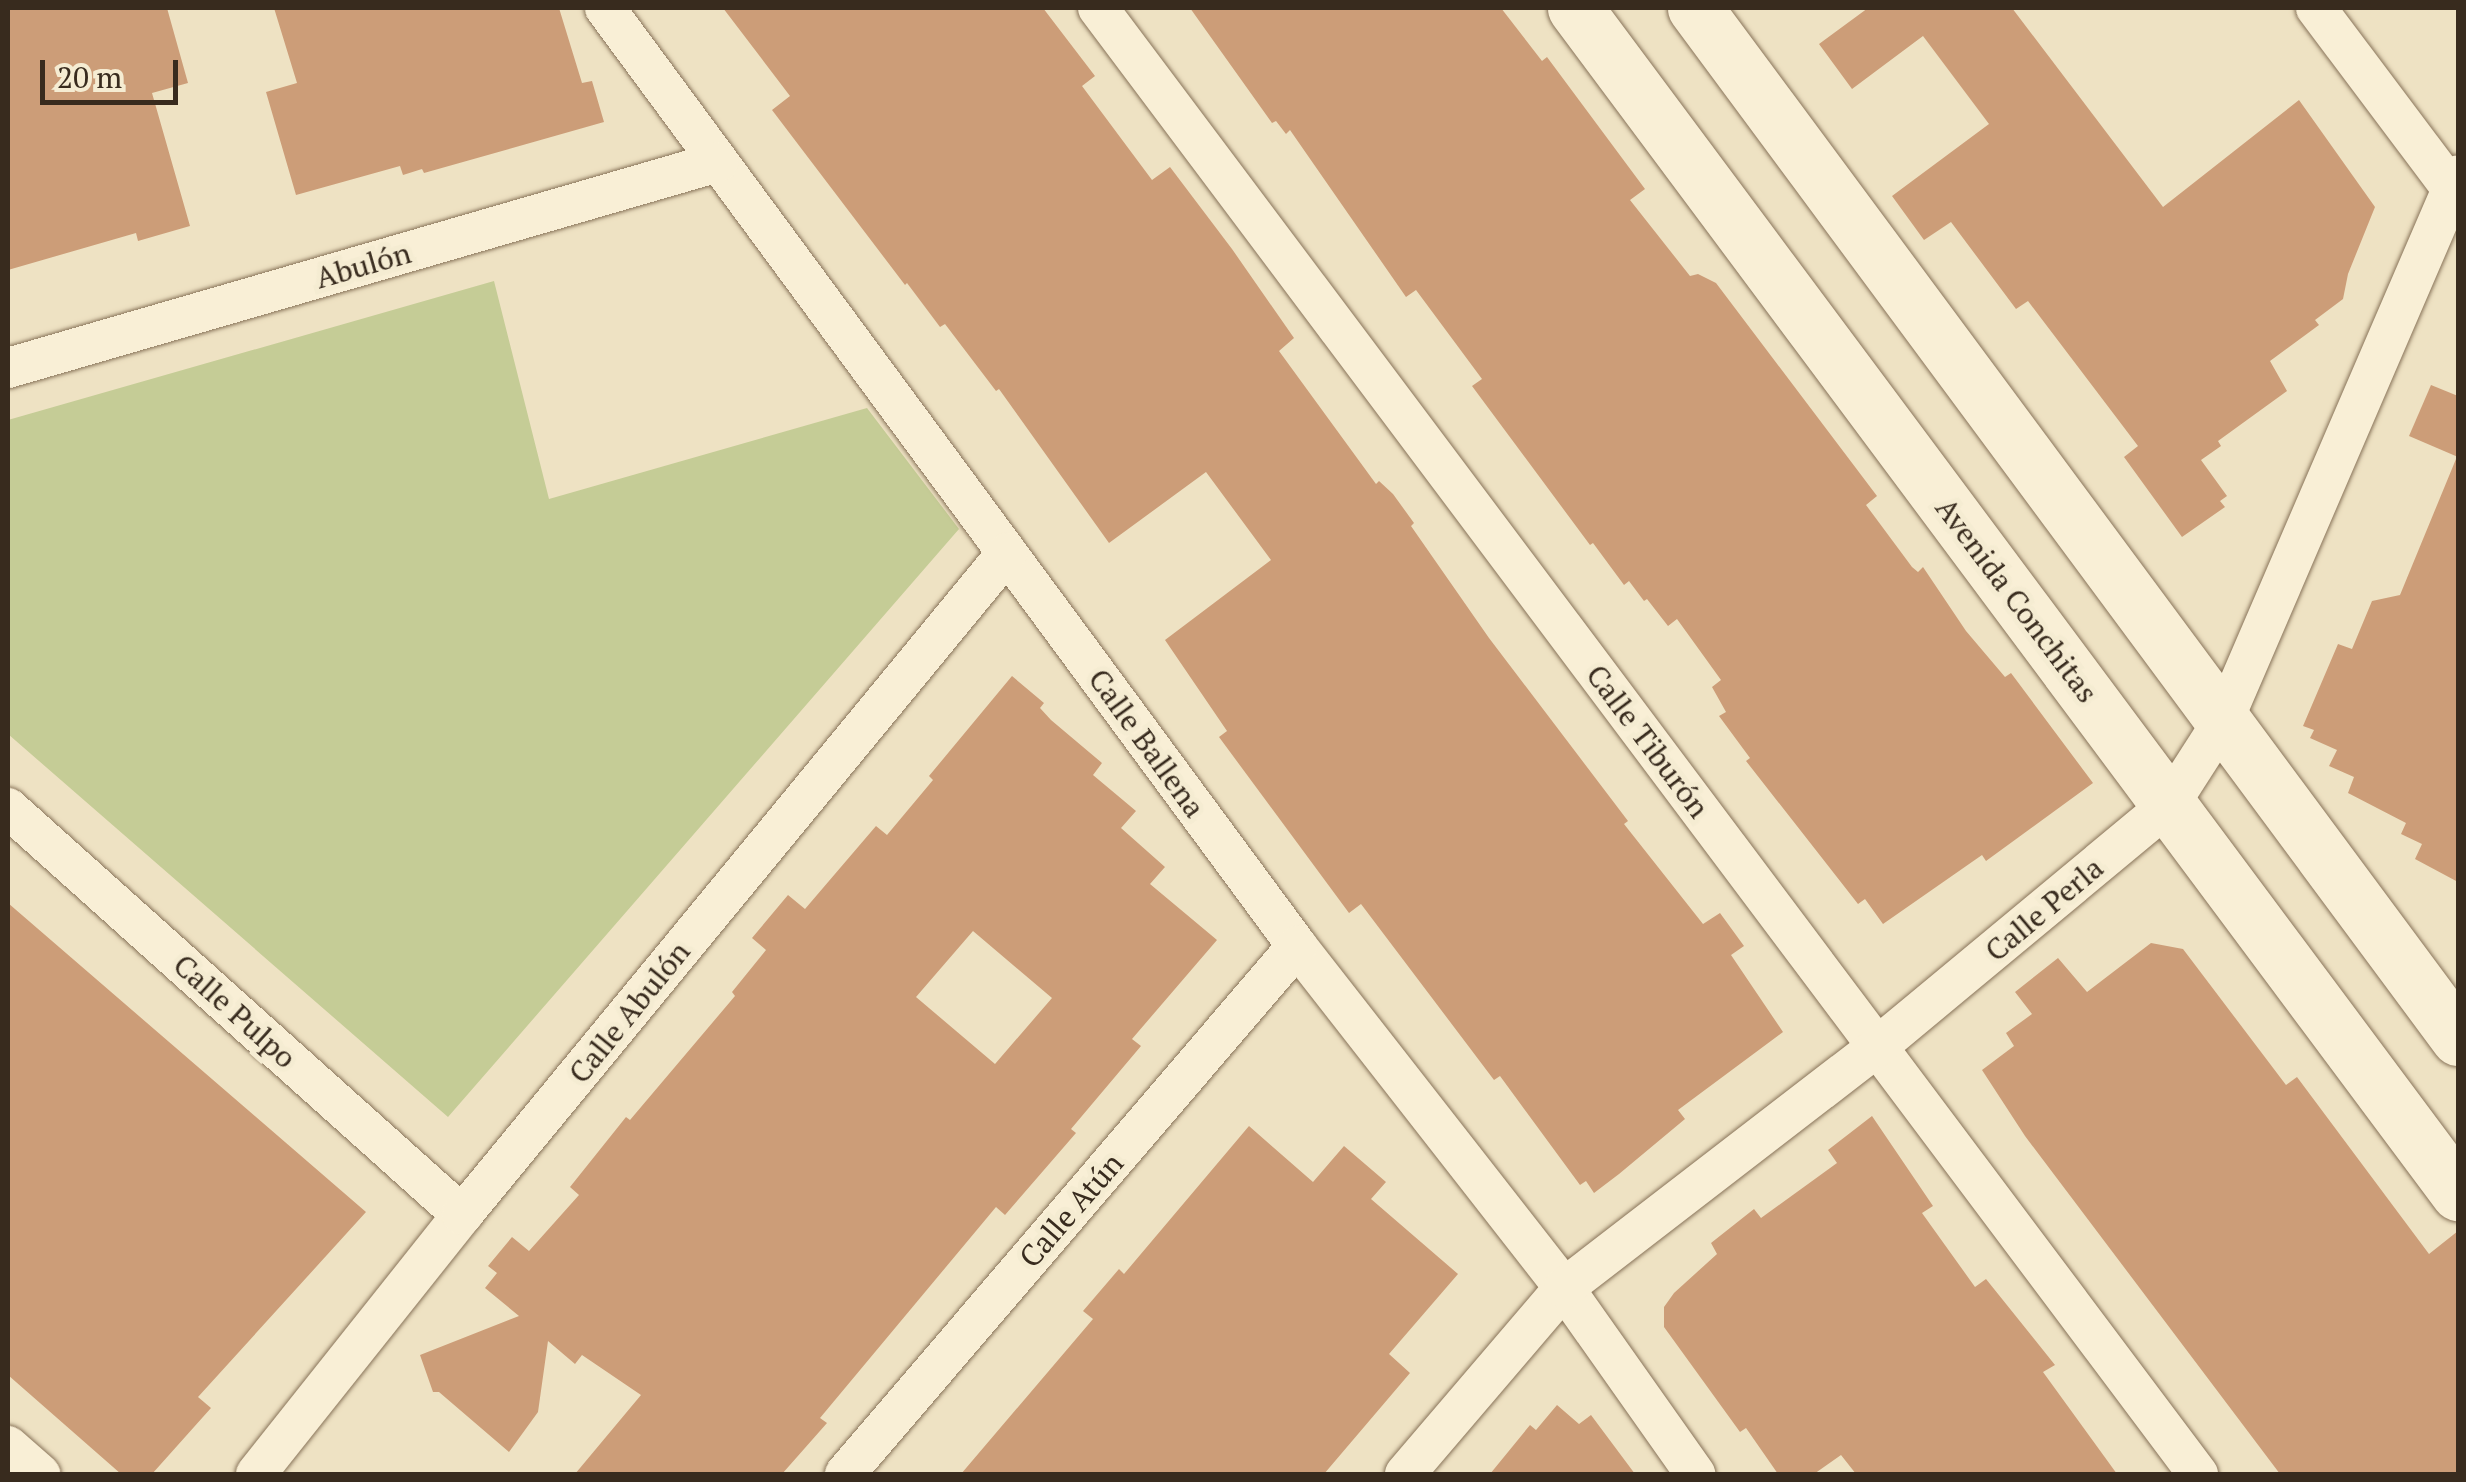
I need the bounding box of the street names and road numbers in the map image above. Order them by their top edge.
street label: Abulón [311,234,415,296]
street label: Avenida Conchitas [1928,491,2106,709]
street label: Calle Tiburón [1579,657,1717,825]
street label: Calle Ballena [1081,662,1213,824]
street label: Calle Perla [1978,849,2110,969]
street label: Calle Abulón [561,934,697,1090]
street label: Calle Pulpo [166,947,304,1075]
street label: Calle Atún [1011,1145,1131,1275]

